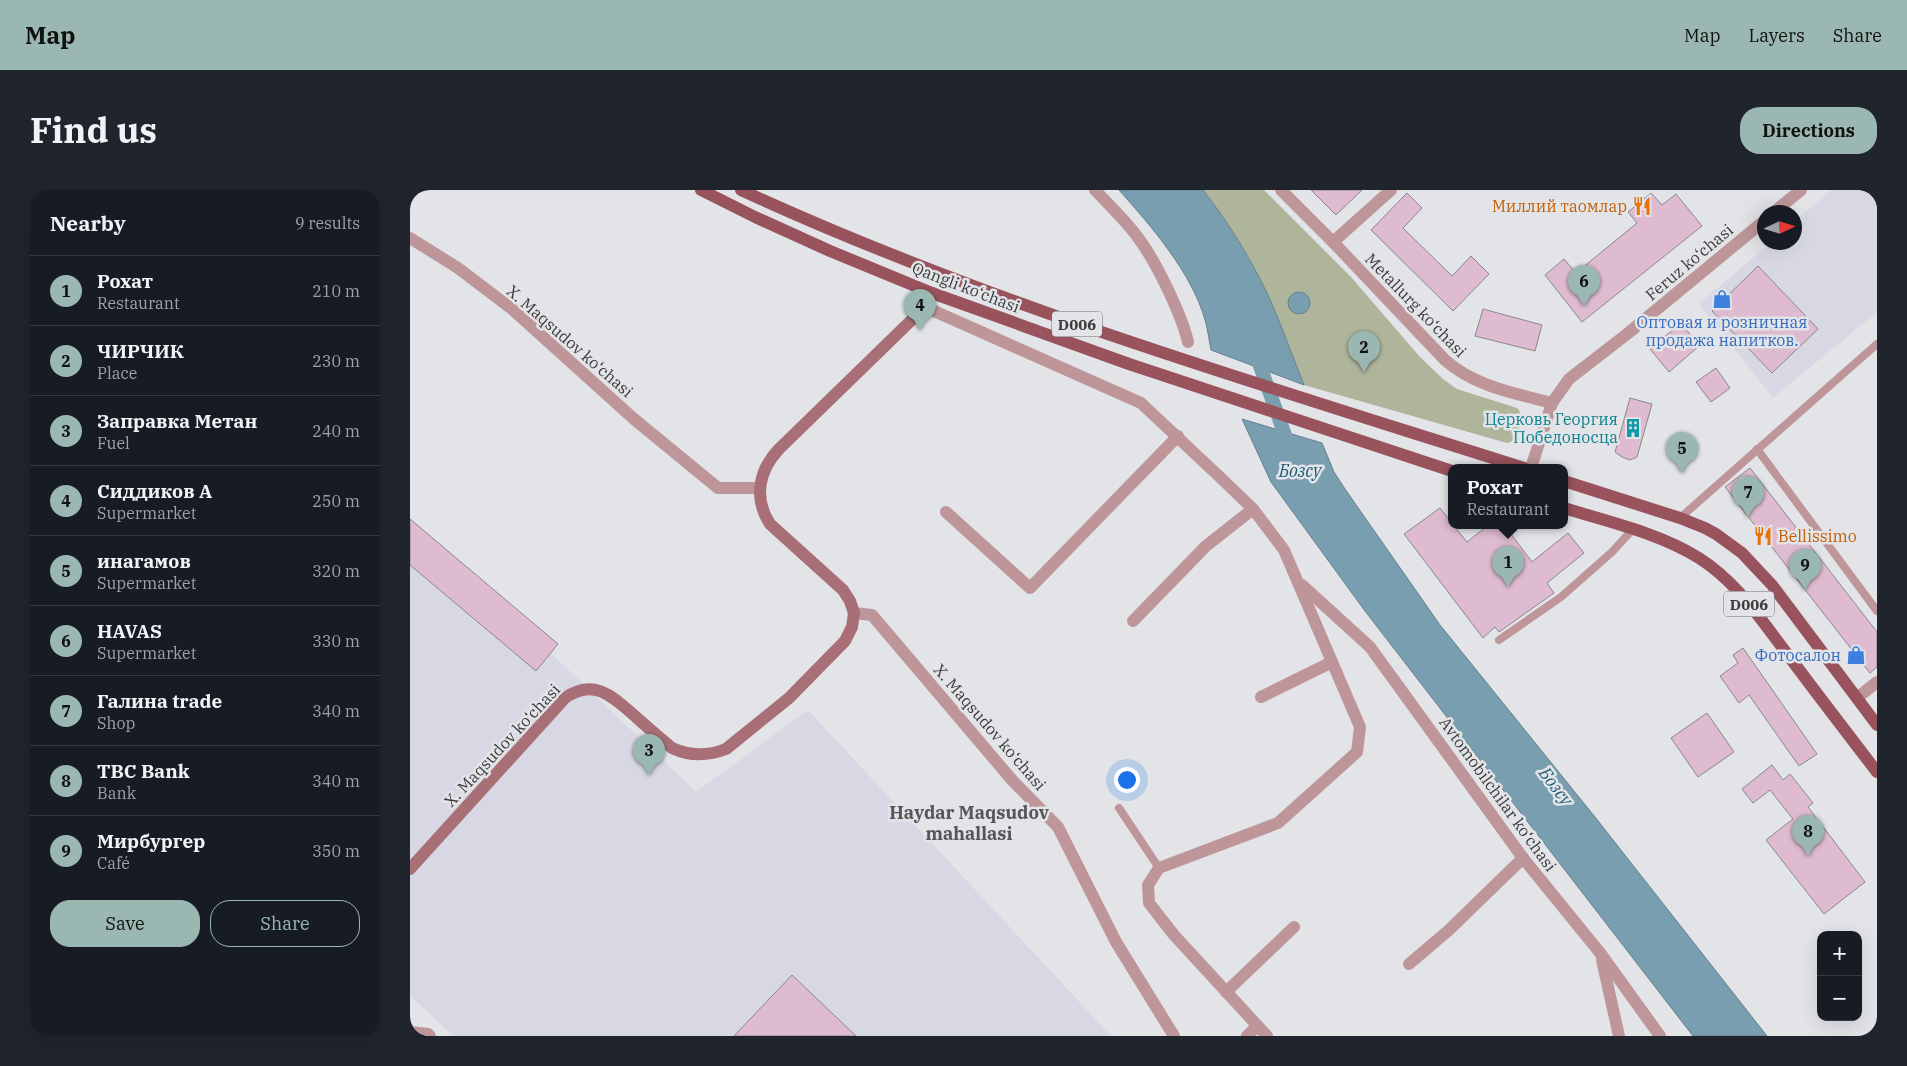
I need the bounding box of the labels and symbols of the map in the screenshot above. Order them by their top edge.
restaurant icon: Миллий таомлар [1631,195,1653,217]
place label: Миллий таомлар [1492,196,1627,216]
north arrow [1757,205,1802,250]
street label: Feruz ko‘chasi [1641,220,1737,304]
street label: Metallurg ko‘chasi [1361,249,1471,361]
street label: Qangli ko‘chasi [909,257,1023,317]
pin: 6 [1568,265,1600,306]
street label: X. Maqsudov ko‘chasi [503,281,637,401]
shop icon: Оптовая и розничная продажа напитков. [1711,288,1733,310]
pin: 4 [904,289,936,330]
road number: D006 [1052,312,1102,336]
place label: Оптовая и розничная продажа напитков. [1636,312,1808,350]
pin: 2 [1348,331,1380,372]
place label: Церковь Георгия Победоносца [1485,409,1618,447]
building icon: Церковь Георгия Победоносца [1622,417,1644,439]
pin: 5 [1666,432,1698,473]
water label: Бозсу [1278,459,1323,482]
pin: 7 [1732,476,1764,517]
restaurant icon: Bellissimo [1752,525,1774,547]
place label: Bellissimo [1778,526,1857,546]
pin: 1 [1492,546,1524,587]
pin: 9 [1789,549,1821,590]
road number: D006 [1724,592,1774,616]
shop icon: Фотосалон [1845,644,1867,666]
place label: Фотосалон [1755,645,1841,665]
street label: X. Maqsudov ko‘chasi [930,660,1050,794]
street label: X. Maqsudov ko‘chasi [440,679,564,811]
street label: Avtomobilchilar ko‘chasi [1435,713,1561,875]
pin: 3 [633,734,665,775]
water label: Бозсу [1533,761,1579,811]
your location [1114,767,1140,793]
district label: Haydar Maqsudov mahallasi [889,801,1050,845]
pin: 8 [1792,815,1824,856]

